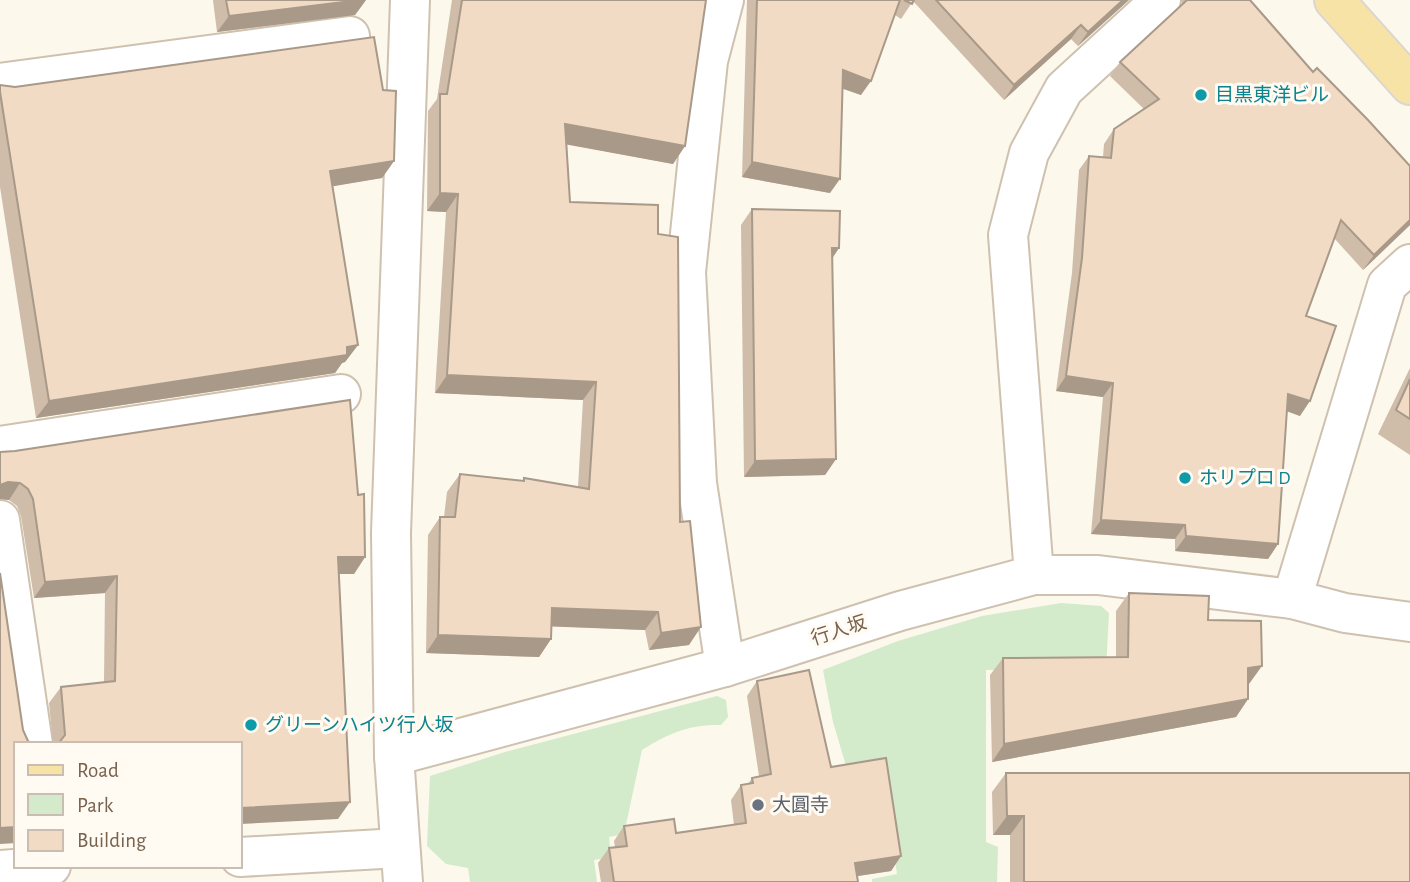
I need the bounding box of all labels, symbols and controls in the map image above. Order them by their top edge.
place label: 目黒東洋ビル [1215,85,1329,105]
marker: 目黒東洋ビル [1193,87,1209,103]
place label: ホリプロ D [1199,468,1290,488]
marker: ホリプロ D [1177,470,1193,486]
street label: 行人坂 [808,611,869,649]
place label: グリーンハイツ行人坂 [265,714,454,735]
marker: グリーンハイツ行人坂 [243,717,259,733]
legend [14,742,242,868]
text: Road [77,760,119,781]
text: Park [77,795,114,816]
place label: 大圓寺 [772,795,829,815]
marker: 大圓寺 [750,797,766,813]
text: Building [77,830,147,851]

